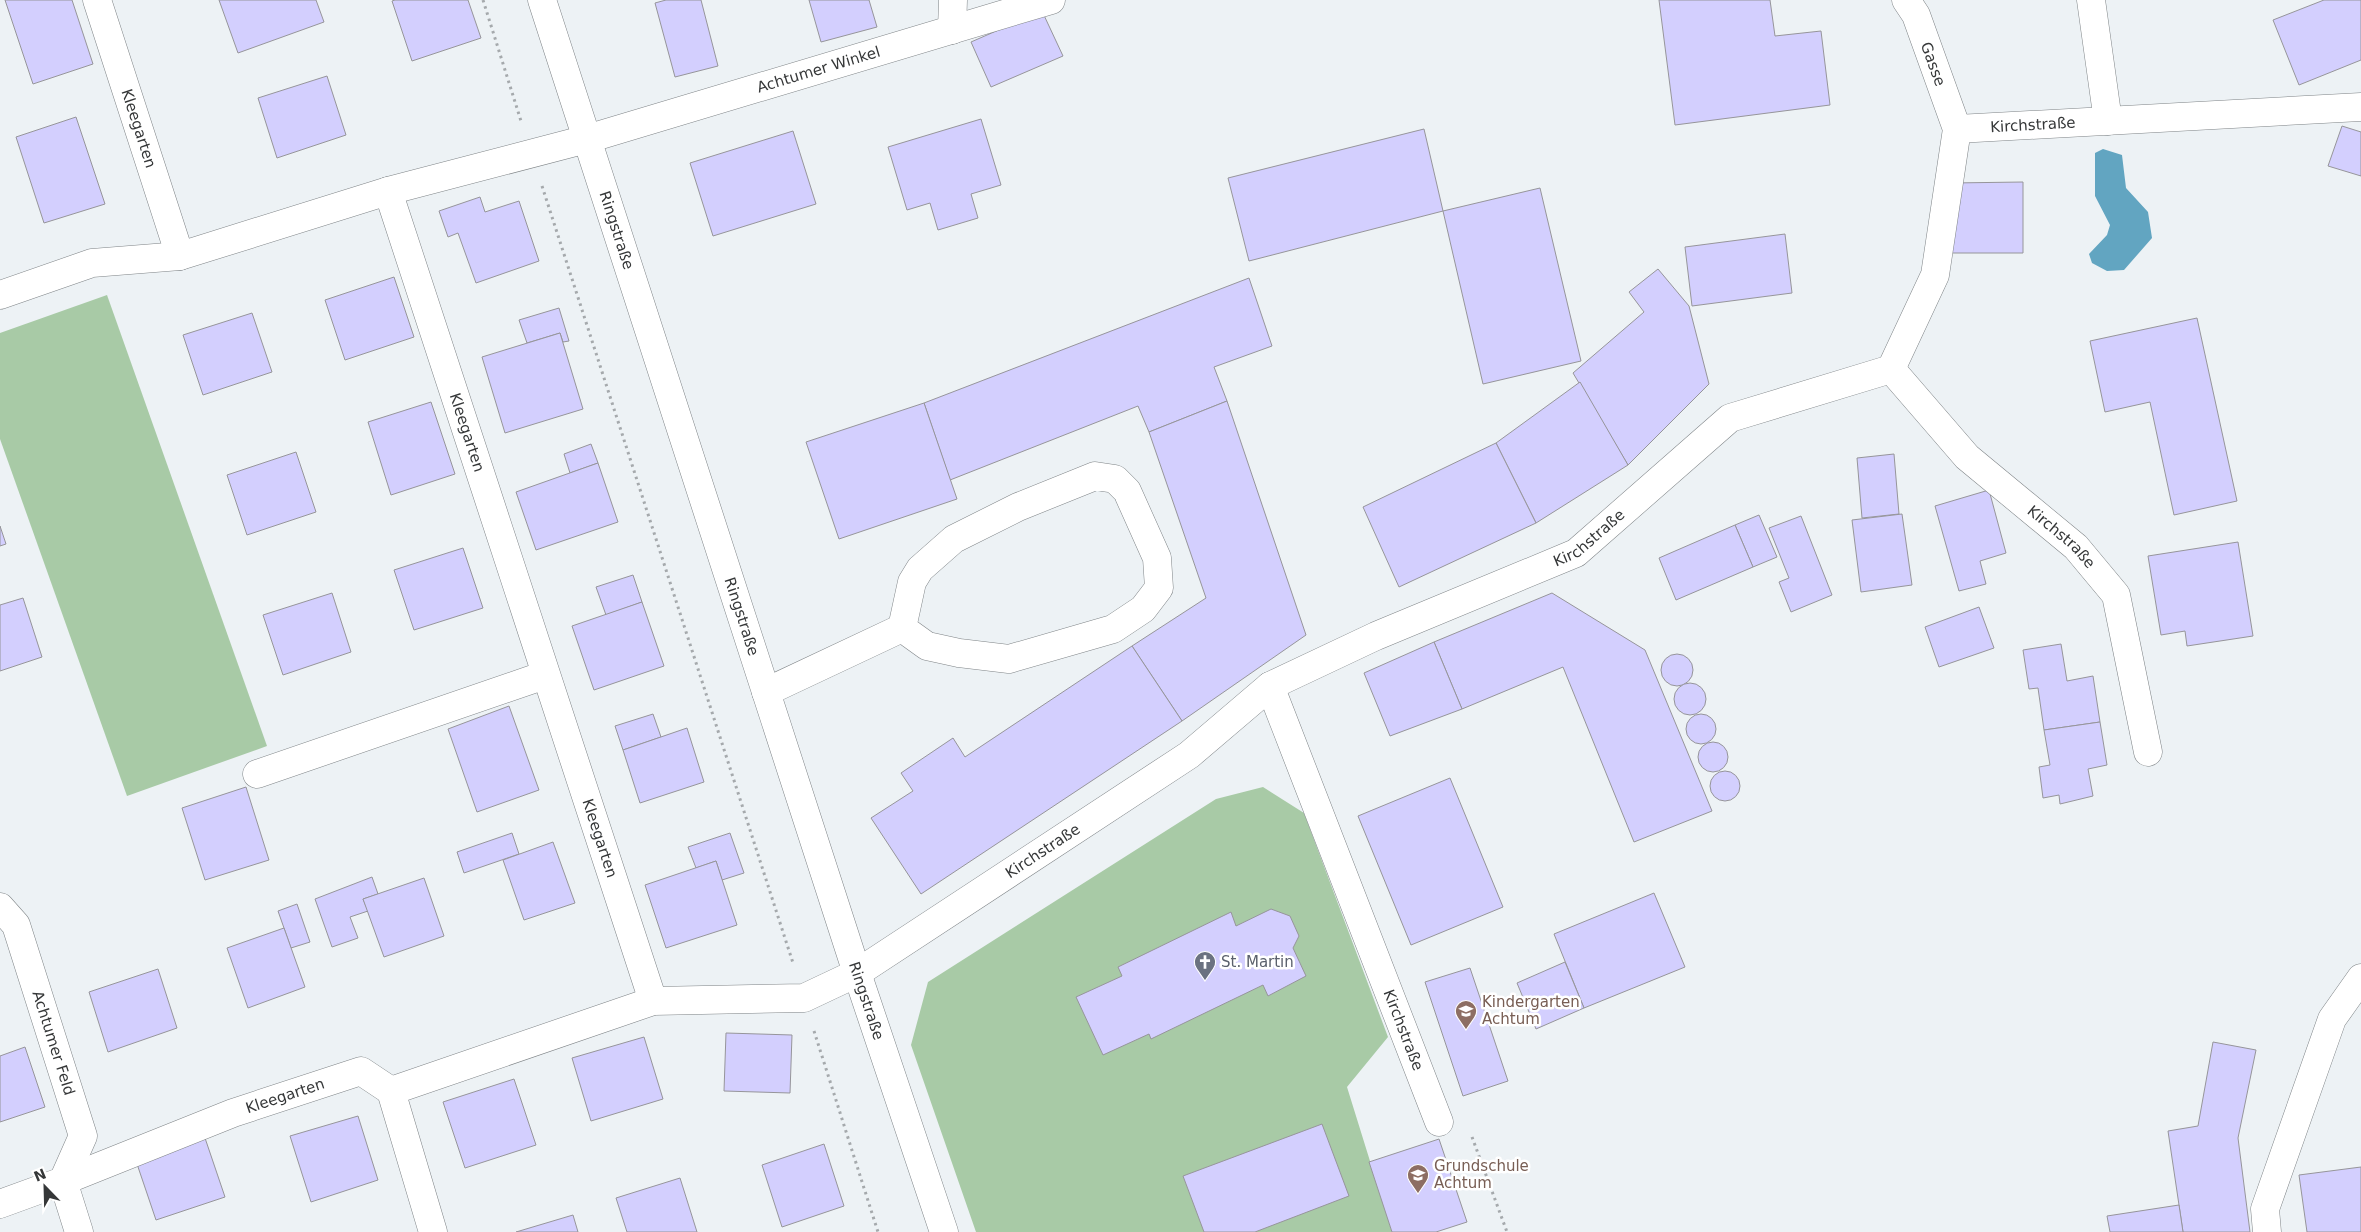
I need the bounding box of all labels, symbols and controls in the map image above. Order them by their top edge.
street label: Gasse [1917,39,1949,89]
street label: Achtumer Winkel [755,43,882,97]
street label: Kleegarten [117,87,160,170]
street label: Kirchstraße [1990,114,2076,136]
street label: Ringstraße [595,189,638,272]
street label: Kleegarten [446,391,488,474]
street label: Kirchstraße [2024,502,2099,572]
street label: Kirchstraße [1551,506,1628,570]
street label: Ringstraße [720,575,763,658]
street label: Kleegarten [578,796,621,880]
street label: Kirchstraße [1002,820,1083,882]
church icon: St. Martin [1193,950,1217,981]
place label: St. Martin [1221,953,1294,971]
street label: Ringstraße [845,959,888,1042]
street label: Kirchstraße [1380,987,1427,1073]
street label: Achtumer Feld [28,989,79,1098]
place label: Kindergarten Achtum [1482,993,1580,1028]
school or university icon: Kindergarten Achtum [1454,999,1478,1030]
street label: Kleegarten [243,1075,327,1117]
place label: Grundschule Achtum [1434,1157,1529,1192]
north arrow [20,1162,70,1212]
school or university icon: Grundschule Achtum [1406,1163,1430,1194]
text: N [31,1165,48,1185]

